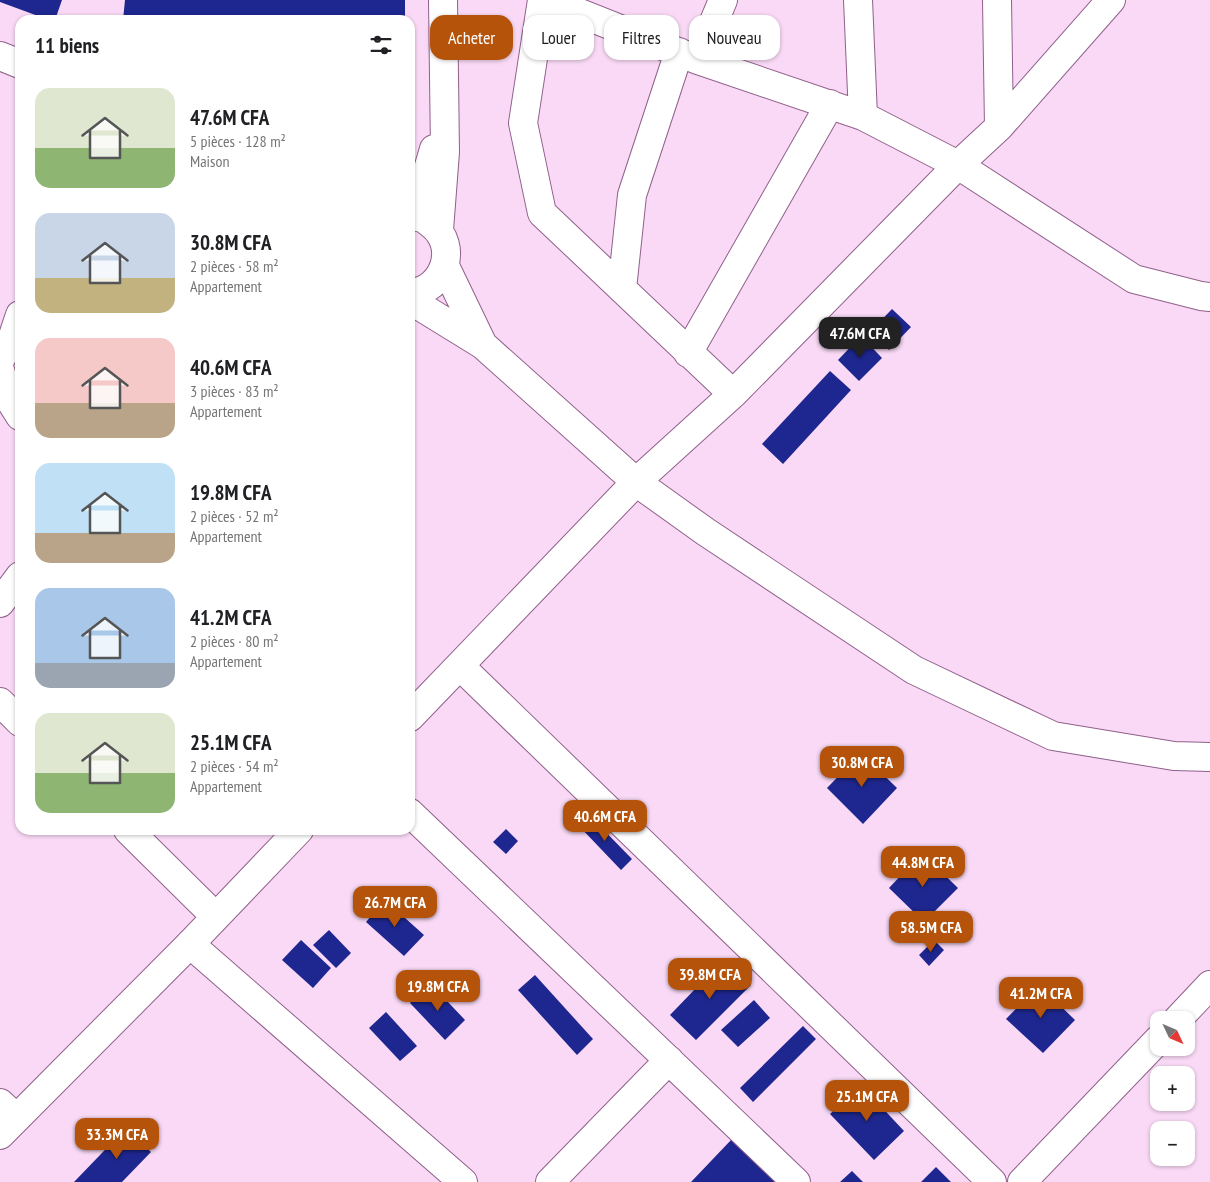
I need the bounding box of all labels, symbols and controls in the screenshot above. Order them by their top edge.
chip: Acheter [430,15,513,60]
chip: Louer [523,15,594,60]
chip: Filtres [604,15,679,60]
chip: Nouveau [689,15,780,60]
icon: filters [367,31,395,59]
text: 11 biens [35,32,99,59]
text: 47.6M CFA [190,104,269,131]
icon: home [75,108,135,168]
text: 5 pièces · 128 m² [190,131,286,151]
text: Maison [190,151,229,171]
text: 30.8M CFA [190,229,271,256]
icon: home [75,233,135,293]
text: 2 pièces · 58 m² [190,256,279,276]
text: Appartement [190,276,262,296]
pin: 47.6M CFA [803,316,917,359]
text: 47.6M CFA [830,323,890,343]
text: 40.6M CFA [190,354,271,381]
icon: home [75,358,135,418]
text: 3 pièces · 83 m² [190,381,279,401]
text: Appartement [190,401,262,421]
text: 19.8M CFA [190,479,271,506]
icon: home [75,483,135,543]
text: 2 pièces · 52 m² [190,506,279,526]
text: Appartement [190,526,262,546]
text: 41.2M CFA [190,604,271,631]
icon: home [75,608,135,668]
text: 2 pièces · 80 m² [190,631,279,651]
text: Appartement [190,651,262,671]
text: 25.1M CFA [190,729,271,756]
icon: home [75,733,135,793]
pin: 30.8M CFA [805,746,919,788]
text: 30.8M CFA [831,752,893,772]
text: 2 pièces · 54 m² [190,756,279,776]
text: Appartement [190,776,262,796]
pin: 40.6M CFA [548,800,662,842]
text: 40.6M CFA [574,806,636,826]
pin: 44.8M CFA [866,846,980,888]
text: 44.8M CFA [892,852,954,872]
pin: 26.7M CFA [338,886,452,928]
text: 26.7M CFA [364,892,426,912]
pin: 58.5M CFA [874,910,988,953]
text: 58.5M CFA [900,917,962,937]
pin: 39.8M CFA [653,958,767,1000]
text: 39.8M CFA [679,964,741,984]
pin: 19.8M CFA [381,970,495,1012]
text: 19.8M CFA [407,976,469,996]
pin: 41.2M CFA [984,976,1098,1019]
text: 41.2M CFA [1010,983,1072,1003]
north arrow [1150,1011,1195,1056]
map controls [1150,1011,1195,1166]
button: + [1150,1066,1195,1111]
pin: 25.1M CFA [810,1080,924,1122]
text: 25.1M CFA [836,1086,898,1106]
pin: 33.3M CFA [60,1118,174,1160]
button: − [1150,1121,1195,1166]
text: 33.3M CFA [86,1124,148,1144]

